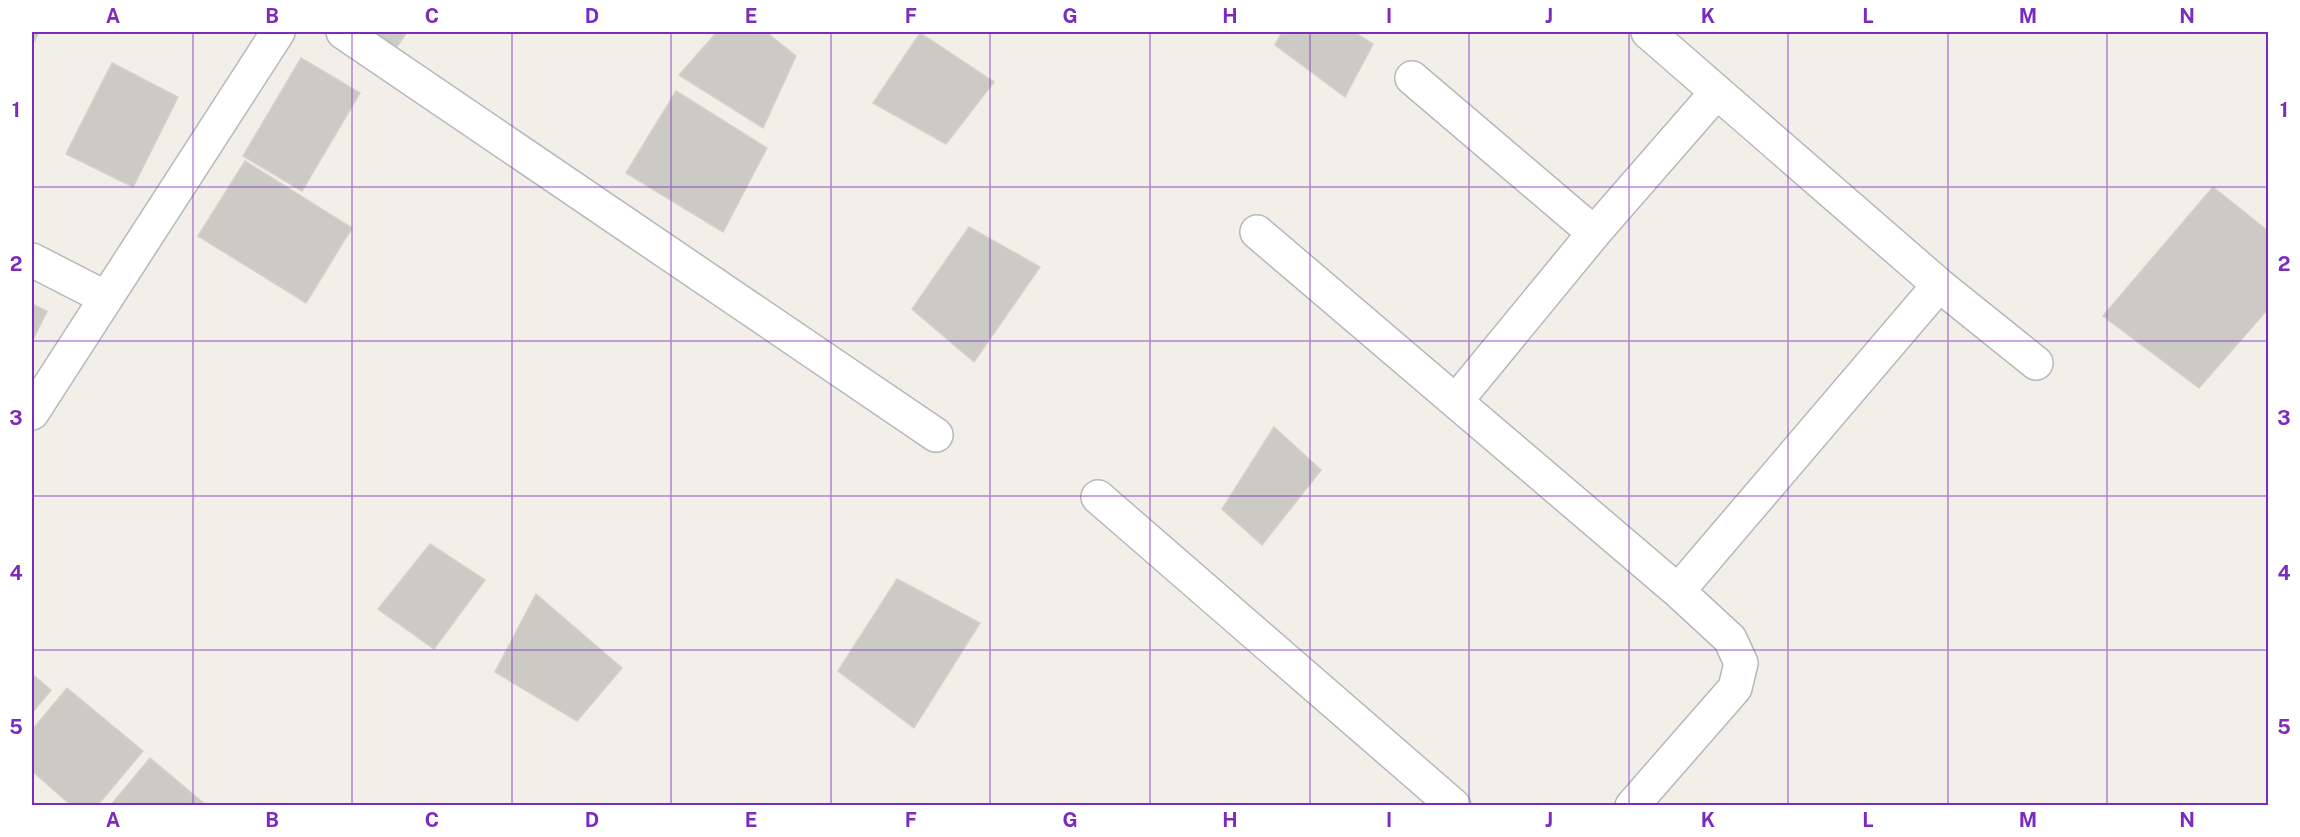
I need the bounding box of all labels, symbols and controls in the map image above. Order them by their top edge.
text: A [106,4,120,28]
text: B [265,4,279,28]
text: C [425,4,439,28]
text: D [585,4,599,28]
text: E [745,4,757,28]
text: F [905,4,917,28]
text: G [1062,4,1078,28]
text: H [1222,4,1238,28]
text: I [1386,4,1392,28]
text: J [1545,4,1553,28]
text: K [1701,4,1715,28]
text: L [1862,4,1874,28]
text: M [2019,4,2037,28]
text: N [2179,4,2195,28]
text: 1 [12,98,20,122]
text: 1 [2280,98,2288,122]
text: 2 [10,252,22,276]
text: 2 [2278,252,2290,276]
text: 3 [9,406,23,430]
text: 3 [2277,406,2291,430]
text: 4 [9,561,23,585]
text: 4 [2277,561,2291,585]
text: 5 [9,715,23,739]
text: 5 [2277,715,2291,739]
text: A [106,808,120,832]
text: B [265,808,279,832]
text: C [425,808,439,832]
text: D [585,808,599,832]
text: E [745,808,757,832]
text: F [905,808,917,832]
text: G [1062,808,1078,832]
text: H [1222,808,1238,832]
text: I [1386,808,1392,832]
text: J [1545,808,1553,832]
text: K [1701,808,1715,832]
text: L [1862,808,1874,832]
text: M [2019,808,2037,832]
text: N [2179,808,2195,832]

